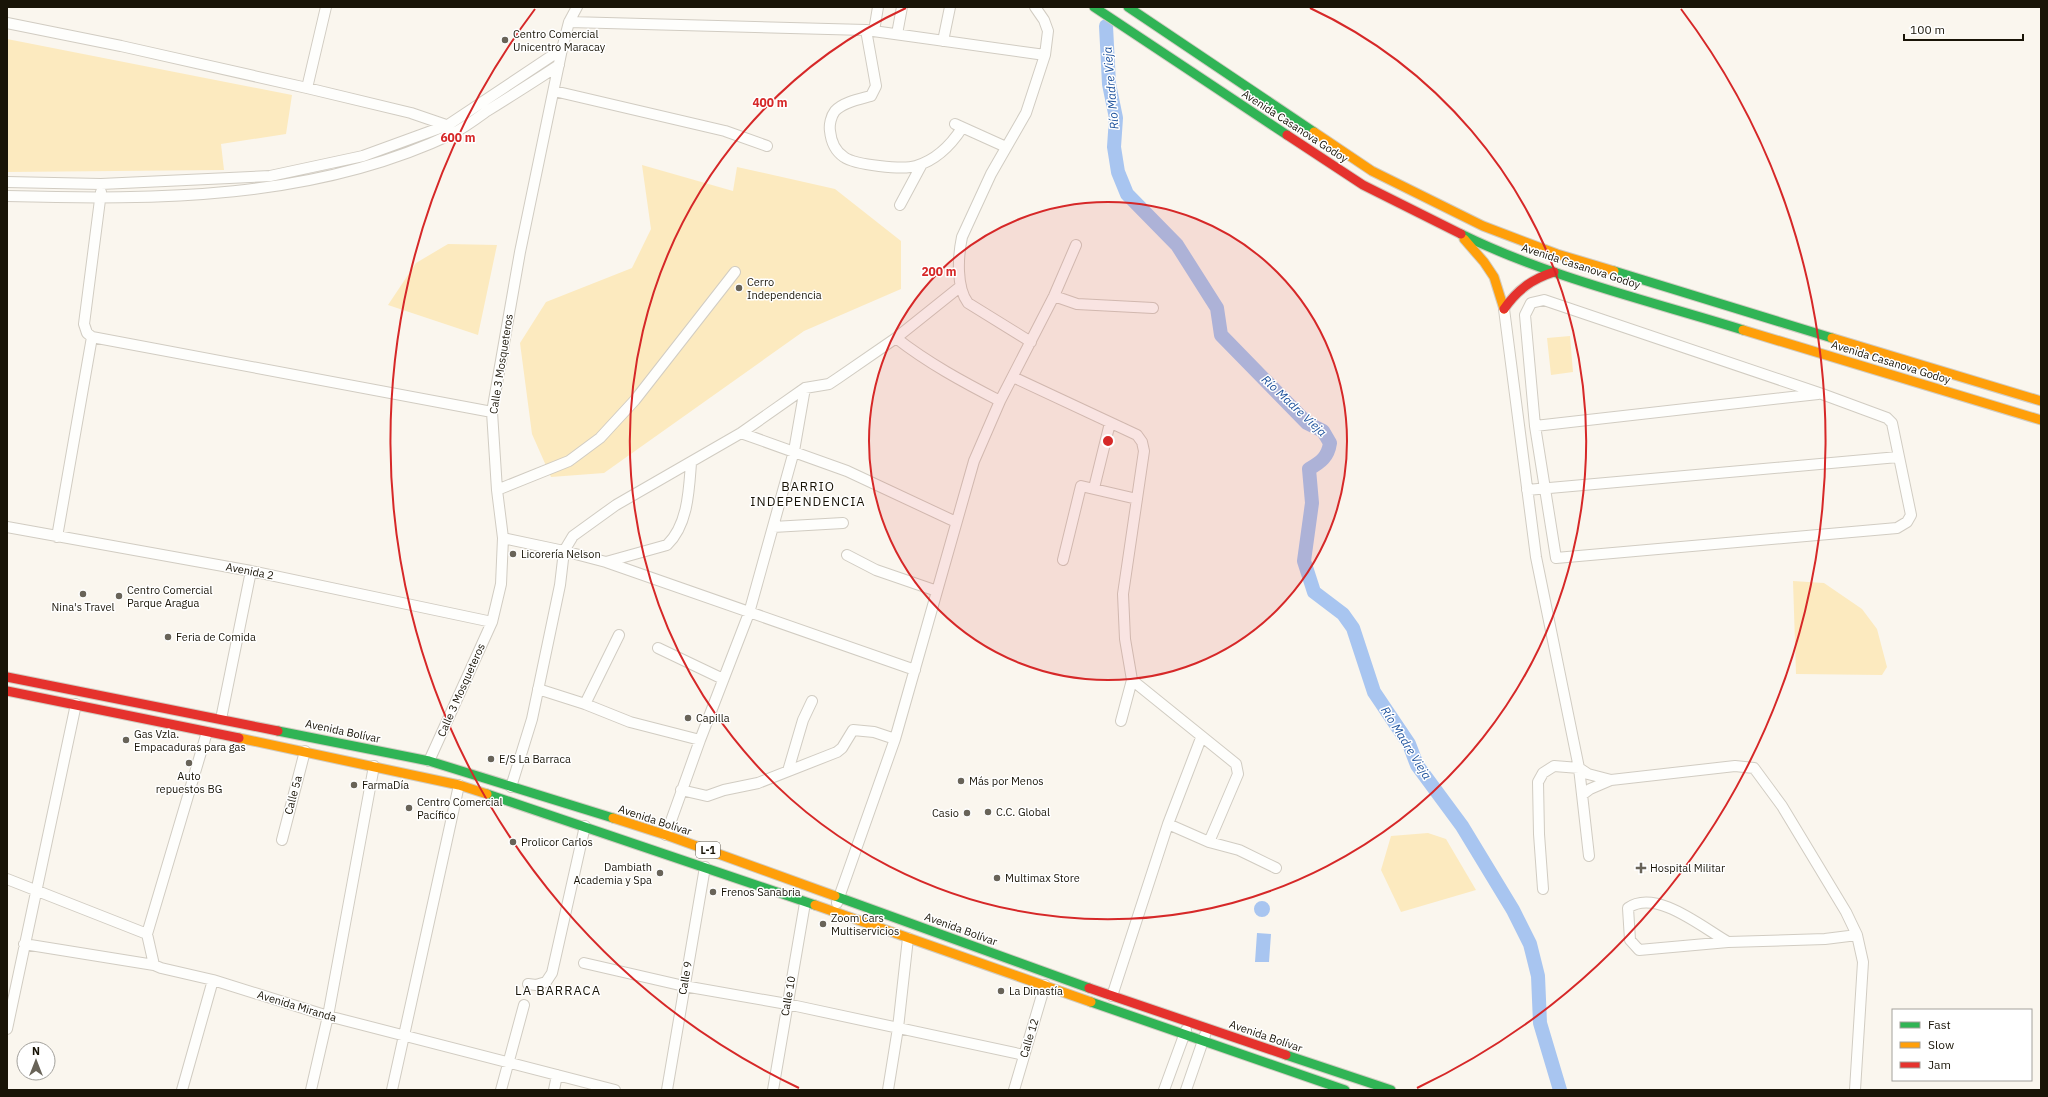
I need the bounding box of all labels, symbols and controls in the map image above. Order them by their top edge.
scale bar [1904,16,2023,42]
text: 100 m [1910,22,1945,37]
place label: Centro Comercial Unicentro Maracay [513,27,606,54]
marker: Centro Comercial Unicentro Maracay [500,35,510,45]
water label: Río Madre Vieja [1099,46,1122,130]
street label: Avenida Casanova Godoy [1239,86,1351,166]
text: 400 m [752,95,788,110]
text: 600 m [440,130,476,145]
street label: Avenida Casanova Godoy [1520,240,1643,292]
text: 200 m [921,264,957,279]
place label: Cerro Independencia [747,275,822,302]
marker: Cerro Independencia [734,283,744,293]
street label: Calle 3 Mosqueteros [486,313,516,415]
street label: Avenida Casanova Godoy [1830,337,1953,387]
water label: Río Madre Vieja [1259,372,1330,440]
centre of rings [1101,434,1115,448]
district label: BARRIO INDEPENDENCIA [750,478,866,510]
place label: Licorería Nelson [521,547,601,561]
marker: Licorería Nelson [508,549,518,559]
street label: Avenida 2 [225,559,275,583]
place label: Centro Comercial Parque Aragua [127,583,212,610]
marker: Nina's Travel [78,589,88,599]
marker: Centro Comercial Parque Aragua [114,591,124,601]
place label: Nina's Travel [51,600,115,614]
place label: Feria de Comida [176,630,256,644]
marker: Feria de Comida [163,632,173,642]
street label: Calle 3 Mosqueteros [434,641,488,739]
water label: Río Madre Vieja [1378,703,1435,782]
place label: Capilla [696,711,730,725]
marker: Capilla [683,713,693,723]
street label: Avenida Bolívar [304,716,382,746]
place label: Gas Vzla. Empacaduras para gas [134,727,246,754]
marker: Gas Vzla. Empacaduras para gas [121,735,131,745]
place label: E/S La Barraca [499,752,571,766]
marker: E/S La Barraca [486,754,496,764]
marker: Auto repuestos BG [184,758,194,768]
place label: Auto repuestos BG [156,769,222,796]
street label: Calle 5a [281,774,305,816]
place label: Más por Menos [969,774,1044,788]
marker: Más por Menos [956,776,966,786]
place label: FarmaDía [362,778,409,792]
marker: FarmaDía [349,780,359,790]
place label: Centro Comercial Pacífico [417,795,502,822]
street label: Avenida Bolívar [617,802,693,838]
marker: Centro Comercial Pacífico [404,803,414,813]
place label: C.C. Global [996,805,1050,819]
place label: Casio [932,806,959,820]
marker: C.C. Global [983,807,993,817]
marker: Casio [962,808,972,818]
place label: Prolicor Carlos [521,835,593,849]
marker: Prolicor Carlos [508,837,518,847]
road number: L-1 [696,842,720,858]
place label: Dambiath Academia y Spa [574,860,652,887]
place label: Hospital Militar [1650,861,1725,875]
marker: Hospital Militar [1635,862,1647,874]
marker: Dambiath Academia y Spa [655,868,665,878]
place label: Multimax Store [1005,871,1080,885]
marker: Multimax Store [992,873,1002,883]
place label: Frenos Sanabria [721,885,801,899]
marker: Frenos Sanabria [708,887,718,897]
street label: Avenida Bolívar [923,909,999,949]
place label: Zoom Cars Multiservicios [831,911,899,938]
marker: Zoom Cars Multiservicios [818,919,828,929]
street label: Calle 9 [675,960,695,996]
street label: Calle 10 [778,975,798,1017]
district label: LA BARRACA [515,982,601,999]
place label: La Dinastía [1009,984,1063,998]
marker: La Dinastía [996,986,1006,996]
street label: Avenida Miranda [256,987,338,1025]
legend [1892,1009,2032,1081]
street label: Calle 12 [1016,1017,1042,1059]
street label: Avenida Bolívar [1228,1017,1304,1055]
text: Fast [1928,1017,1951,1032]
text: Slow [1928,1037,1954,1052]
north arrow [16,1041,56,1081]
text: N [32,1044,40,1058]
text: Jam [1928,1057,1951,1072]

